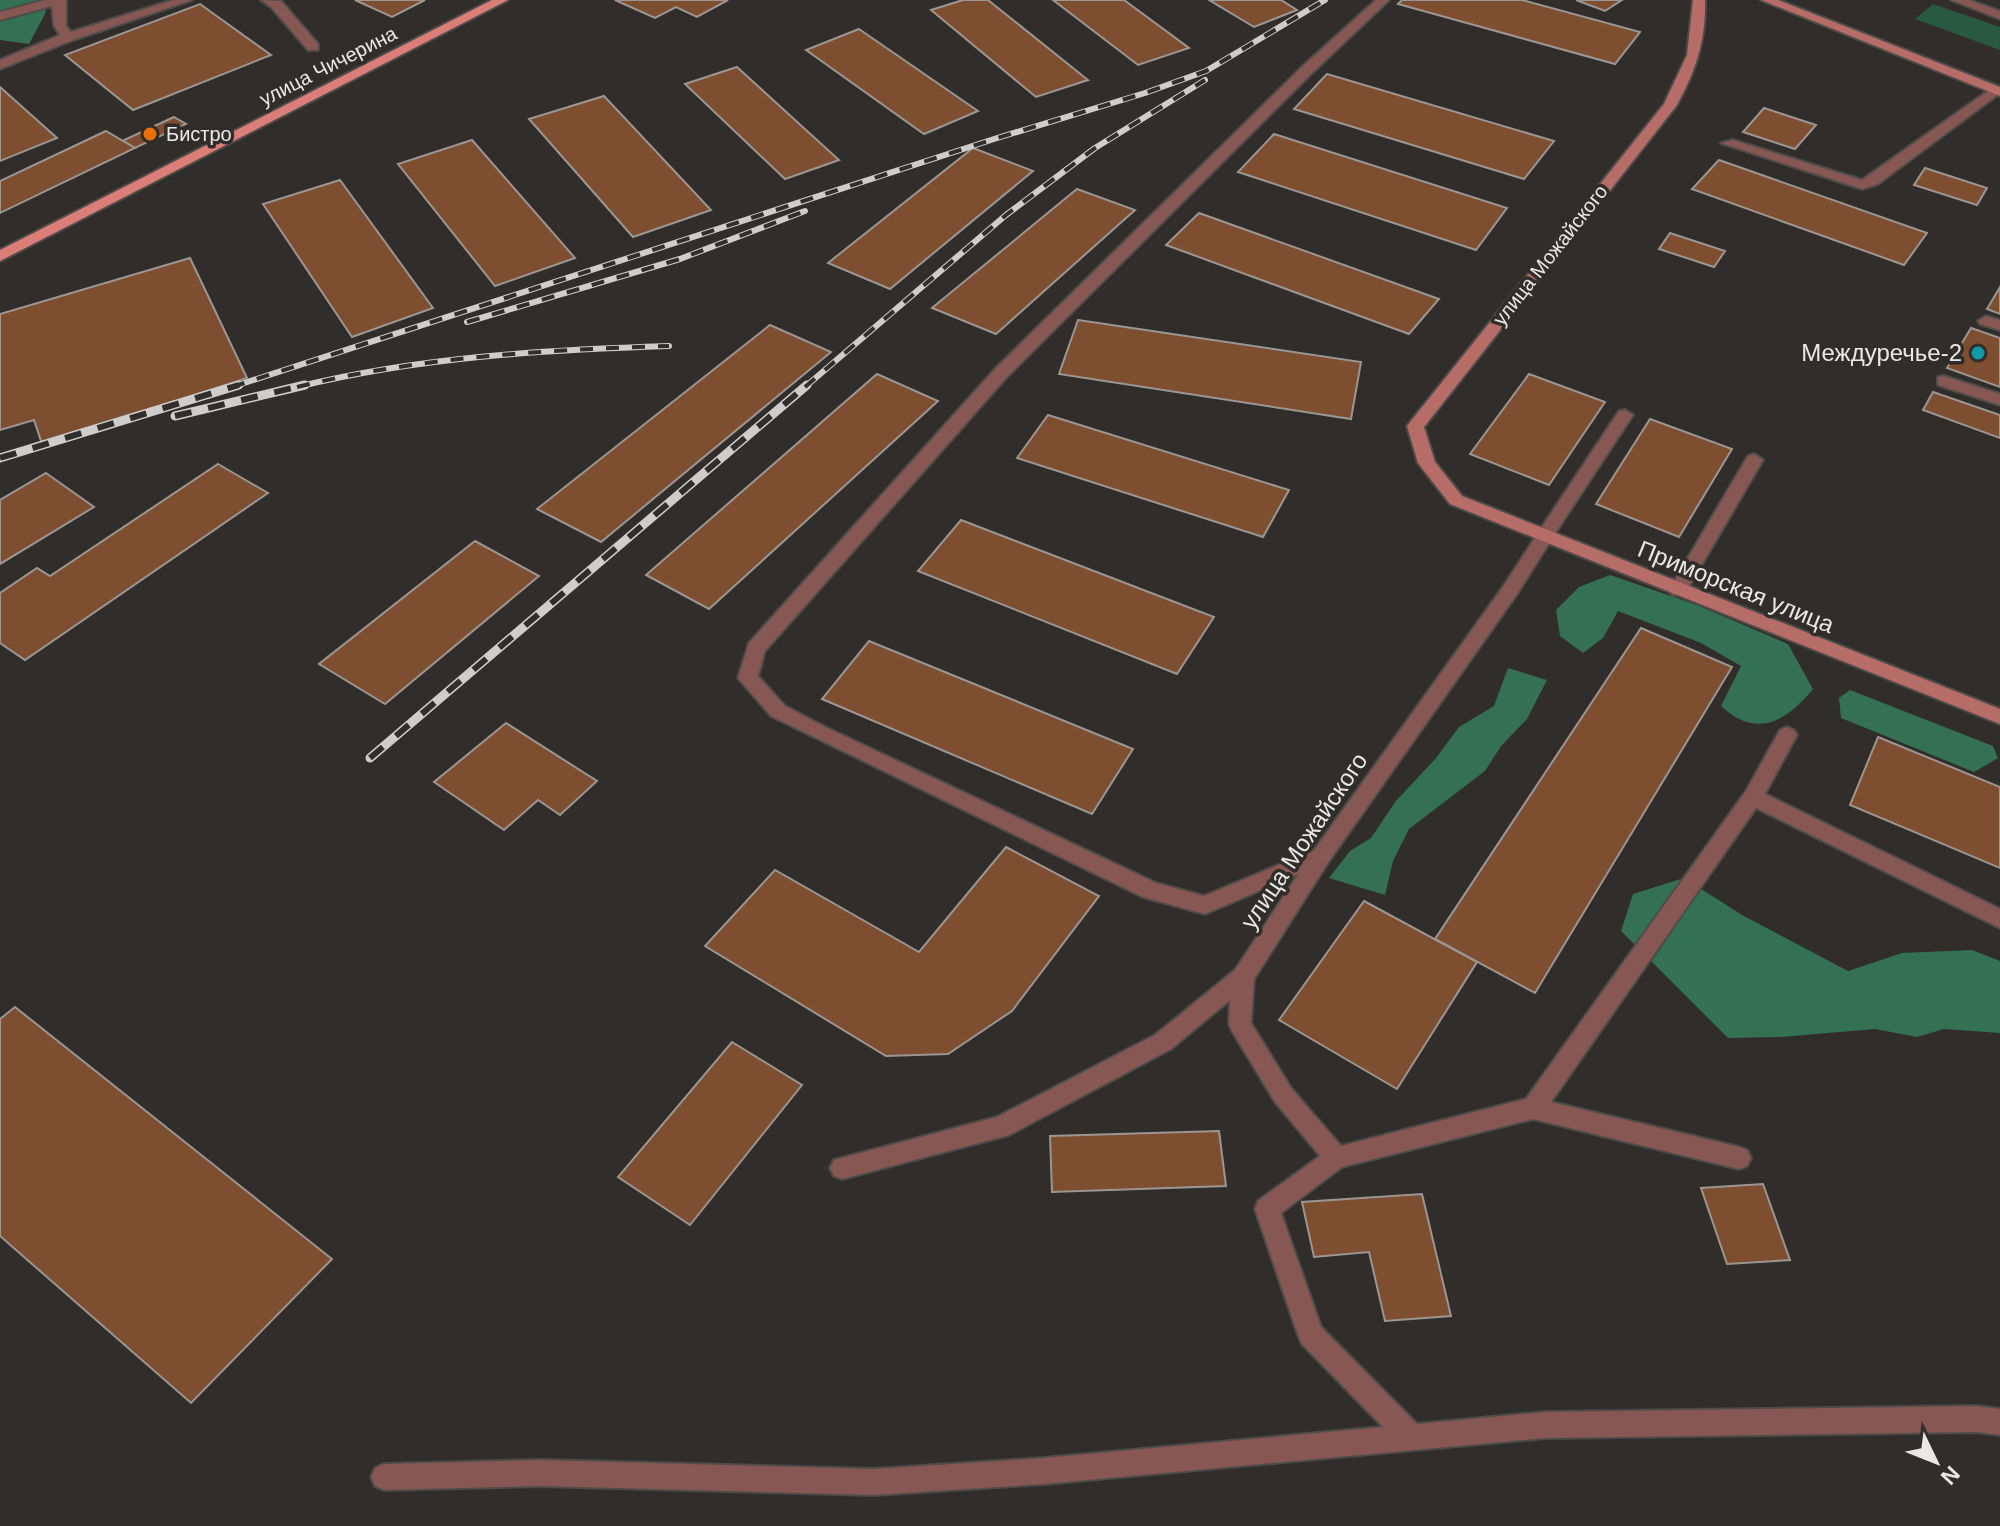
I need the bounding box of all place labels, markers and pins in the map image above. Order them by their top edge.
place label: Бистро [166,123,232,145]
marker: Бистро [141,125,159,143]
place label: Междуречье-2 [1801,339,1962,366]
marker: Междуречье-2 [1969,344,1987,362]

